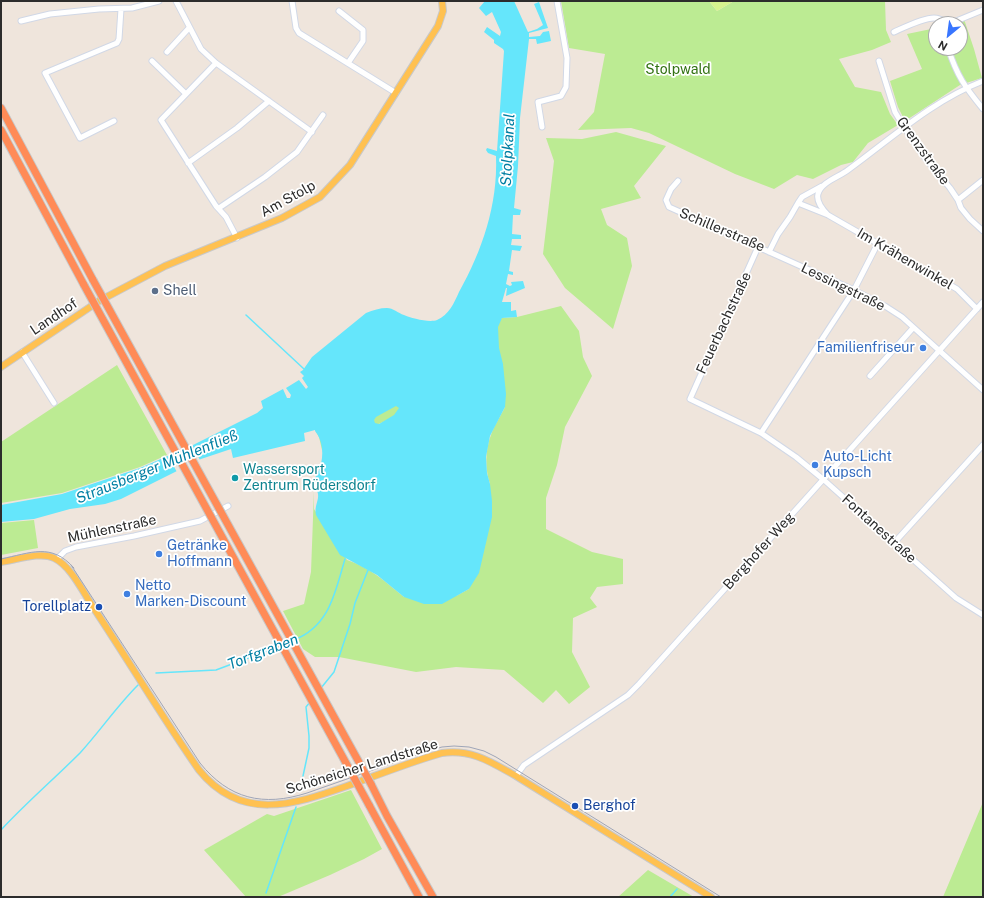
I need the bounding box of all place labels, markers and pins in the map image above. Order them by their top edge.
place label: Shell [163,283,197,299]
marker: Shell [150,286,160,296]
place label: Familienfriseur [817,340,915,356]
marker: Familienfriseur [918,343,928,353]
place label: Auto-Licht Kupsch [823,449,892,482]
marker: Auto-Licht Kupsch [810,460,820,470]
place label: Wassersport Zentrum Rüdersdorf [243,462,376,494]
marker: Wassersport Zentrum Rüdersdorf [230,473,240,483]
place label: Getränke Hoffmann [167,538,232,570]
marker: Getränke Hoffmann [154,549,164,559]
place label: Netto Marken-Discount [135,578,247,610]
marker: Netto Marken-Discount [122,589,132,599]
place label: Torellplatz [22,599,91,615]
marker: Torellplatz [94,602,104,612]
place label: Berghof [583,798,636,814]
marker: Berghof [570,801,580,811]

